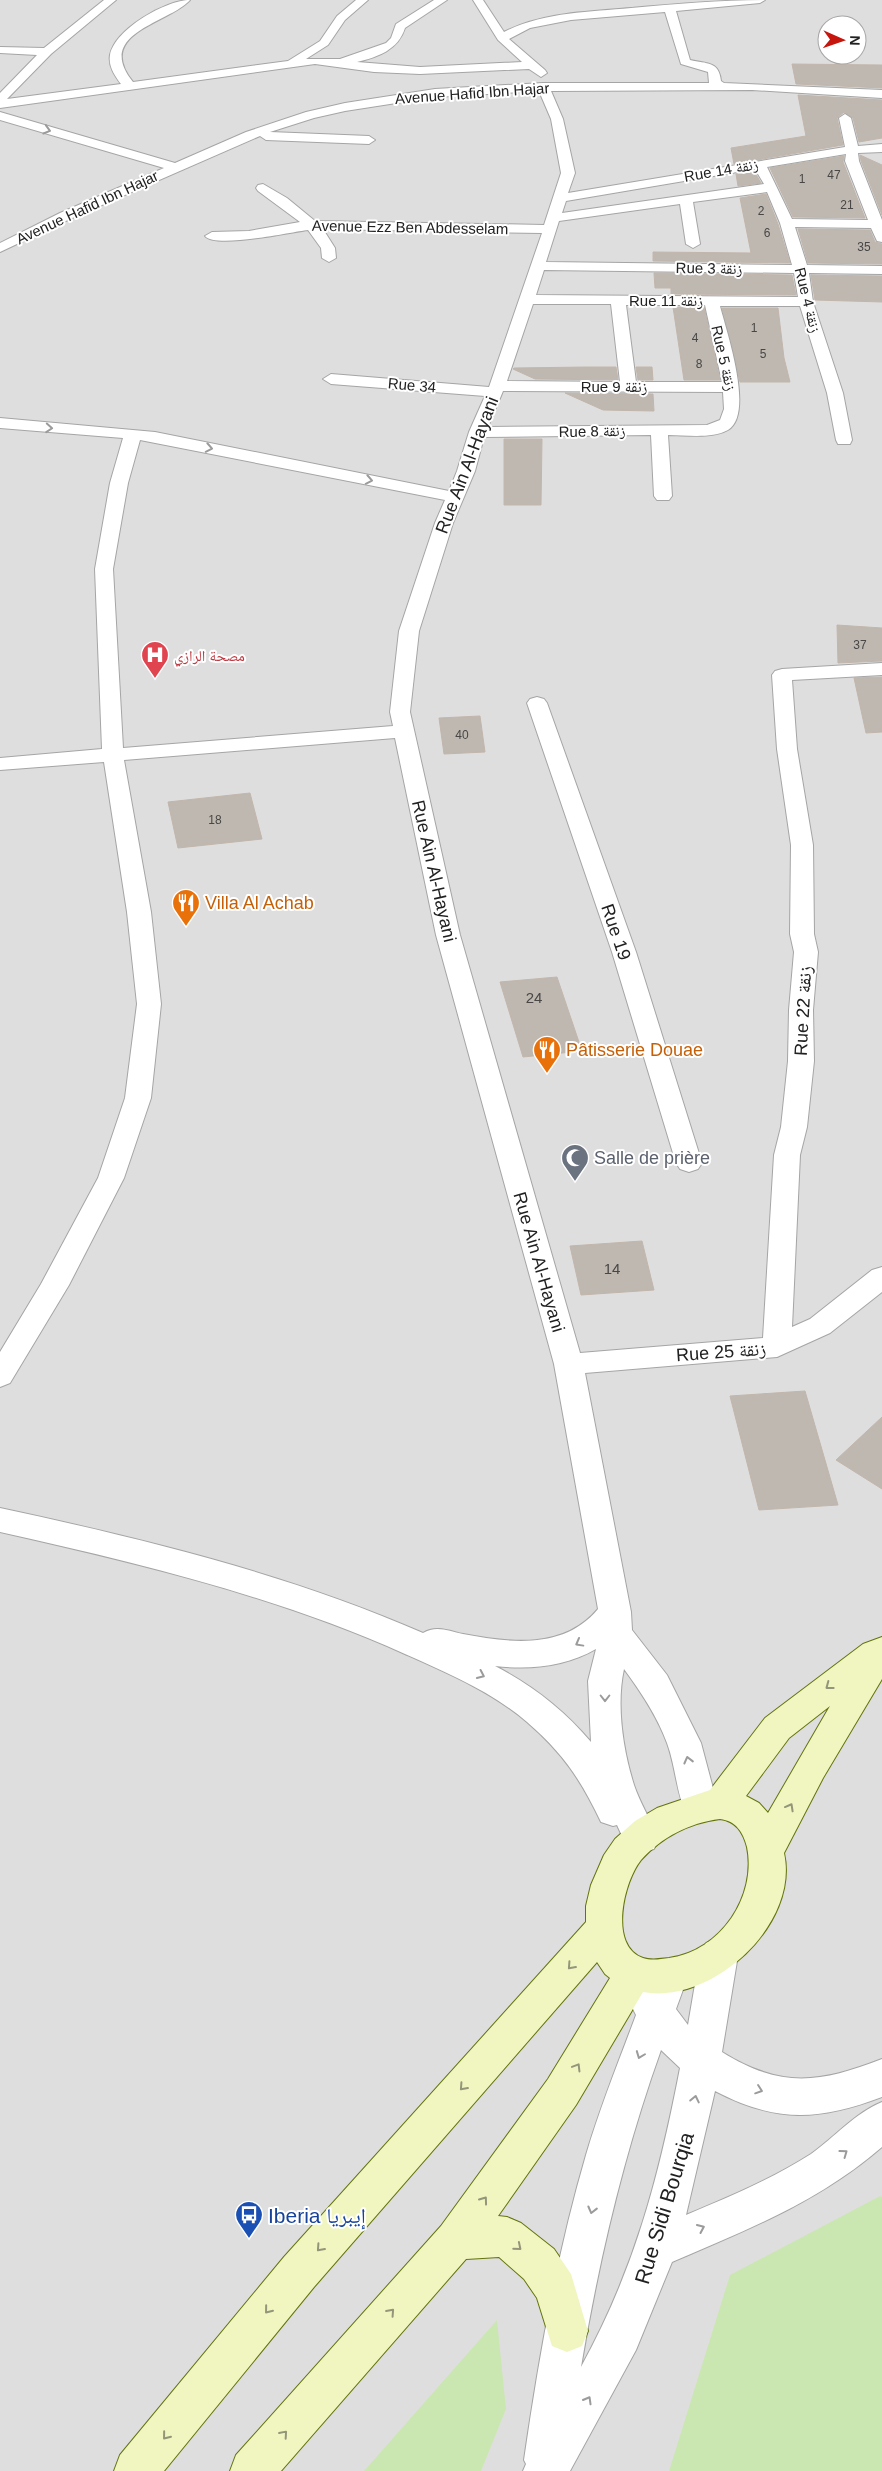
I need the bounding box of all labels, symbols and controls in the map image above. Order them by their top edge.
north arrow [817,15,867,65]
text: N [847,35,863,46]
street label: Avenue Hafid Ibn Hajar [394,79,550,107]
one-way arrow [42,124,50,134]
street label: Rue 14 زنقة [683,155,760,186]
street label: Avenue Hafid Ibn Hajar [13,167,161,247]
house number: 47 [827,168,841,182]
house number: 1 [799,172,806,186]
house number: 21 [840,198,854,212]
house number: 2 [758,204,765,218]
street label: Avenue Ezz Ben Abdesselam [312,217,508,237]
house number: 6 [764,226,771,240]
house number: 35 [857,240,871,254]
street label: Rue 3 زنقة [675,259,743,278]
street label: Rue 4 زنقة [791,266,824,335]
street label: Rue 11 زنقة [629,292,703,310]
house number: 1 [751,321,758,335]
street label: Rue 5 زنقة [707,324,740,393]
house number: 4 [692,331,699,345]
house number: 5 [760,347,767,361]
house number: 8 [696,357,703,371]
street label: Rue 34 [387,374,437,396]
street label: Rue 9 زنقة [581,378,648,396]
street label: Rue Ain Al-Hayani [432,394,502,536]
one-way arrow [45,422,53,433]
street label: Rue 8 زنقة [558,422,626,441]
one-way arrow [205,443,214,453]
one-way arrow [364,474,373,485]
house number: 37 [853,638,867,652]
hospital icon: مصحة الرازي [140,640,170,679]
place label: مصحة الرازي [174,647,245,667]
house number: 40 [455,728,469,742]
street label: Rue Ain Al-Hayani [408,798,460,944]
house number: 18 [208,813,222,827]
restaurant icon: Villa Al Achab [171,888,201,927]
place label: Villa Al Achab [205,893,314,913]
street label: Rue 19 [597,901,635,963]
street label: Rue 22 زنقة [791,965,815,1056]
house number: 24 [526,989,542,1006]
restaurant icon: Pâtisserie Douae [532,1035,562,1074]
place label: Pâtisserie Douae [566,1040,703,1060]
mosque icon: Salle de prière [560,1143,590,1182]
place label: Salle de prière [594,1148,710,1168]
street label: Rue Ain Al-Hayani [509,1190,569,1334]
house number: 14 [604,1260,620,1277]
street label: Rue 25 زنقة [675,1339,767,1365]
one-way arrow [575,1637,584,1647]
one-way arrow [476,1668,485,1679]
one-way arrow [826,1681,835,1689]
one-way arrow [600,1694,610,1702]
one-way arrow [683,1755,694,1764]
one-way arrow [784,1803,794,1812]
one-way arrow [568,1960,577,1969]
one-way arrow [636,2050,646,2059]
one-way arrow [571,2064,581,2073]
one-way arrow [460,2082,469,2091]
one-way arrow [754,2084,762,2094]
one-way arrow [690,2095,700,2104]
street label: Rue Sidi Bourqia [630,2129,698,2287]
one-way arrow [839,2150,848,2159]
one-way arrow [478,2197,487,2206]
bus stop icon: Iberia إيبريا [234,2200,264,2239]
place label: Iberia إيبريا [268,2204,366,2230]
one-way arrow [587,2206,598,2215]
one-way arrow [696,2224,705,2235]
one-way arrow [513,2241,522,2250]
one-way arrow [317,2242,326,2251]
one-way arrow [266,2304,274,2313]
one-way arrow [385,2309,394,2318]
one-way arrow [582,2396,592,2405]
one-way arrow [163,2430,171,2439]
one-way arrow [278,2431,287,2440]

